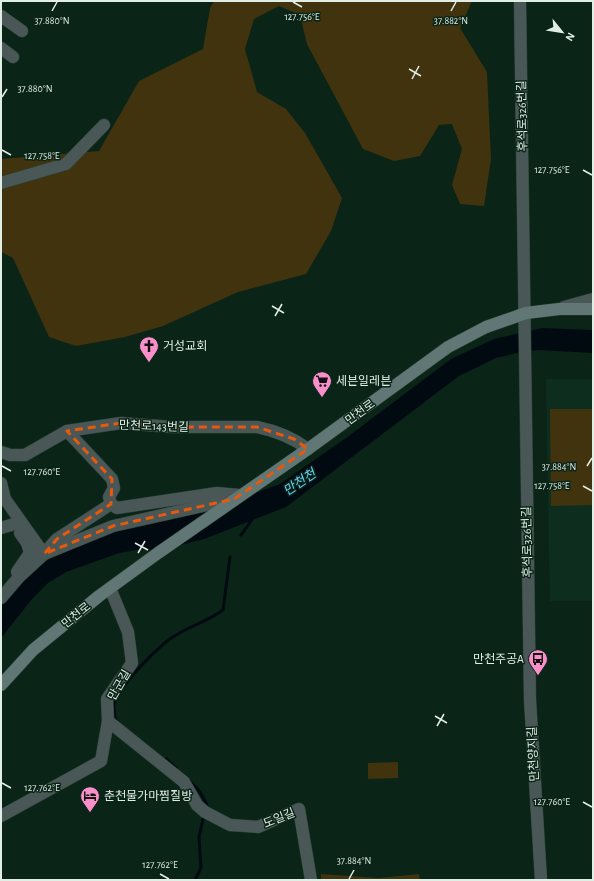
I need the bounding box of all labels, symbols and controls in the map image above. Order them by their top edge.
text: 127.756°E [284,12,320,22]
north arrow [542,12,582,52]
text: 37.880°N [34,16,70,26]
text: 37.882°N [434,16,468,26]
text: N [564,31,577,43]
street label: 후석로326번길 [515,80,529,152]
text: 37.880°N [17,84,53,94]
text: 127.758°E [24,151,60,161]
text: 127.756°E [534,165,570,175]
church icon: 거성교회 [138,335,160,363]
place label: 거성교회 [163,340,207,352]
supermarket icon: 세븐일레븐 [311,370,333,398]
place label: 세븐일레븐 [336,375,391,387]
street label: 만천로 [342,397,377,427]
street label: 만천로143번길 [119,418,189,433]
text: 37.884°N [542,462,576,472]
water label: 만천천 [281,466,319,498]
text: 127.760°E [24,467,60,477]
text: 127.758°E [534,481,570,491]
street label: 후석로326번길 [520,506,534,578]
street label: 만천로 [59,599,93,630]
bus stop icon: 만천주공A [527,648,549,676]
place label: 만천주공A [473,652,524,665]
street label: 만군길 [106,668,132,702]
street label: 만천양지길 [525,726,540,782]
text: 127.762°E [24,783,60,793]
hotel icon: 춘천물가마찜질방 [79,785,101,813]
place label: 춘천물가마찜질방 [104,789,192,802]
text: 127.760°E [534,797,570,807]
street label: 도일길 [261,806,297,830]
text: 37.884°N [337,856,371,866]
text: 127.762°E [142,860,178,870]

